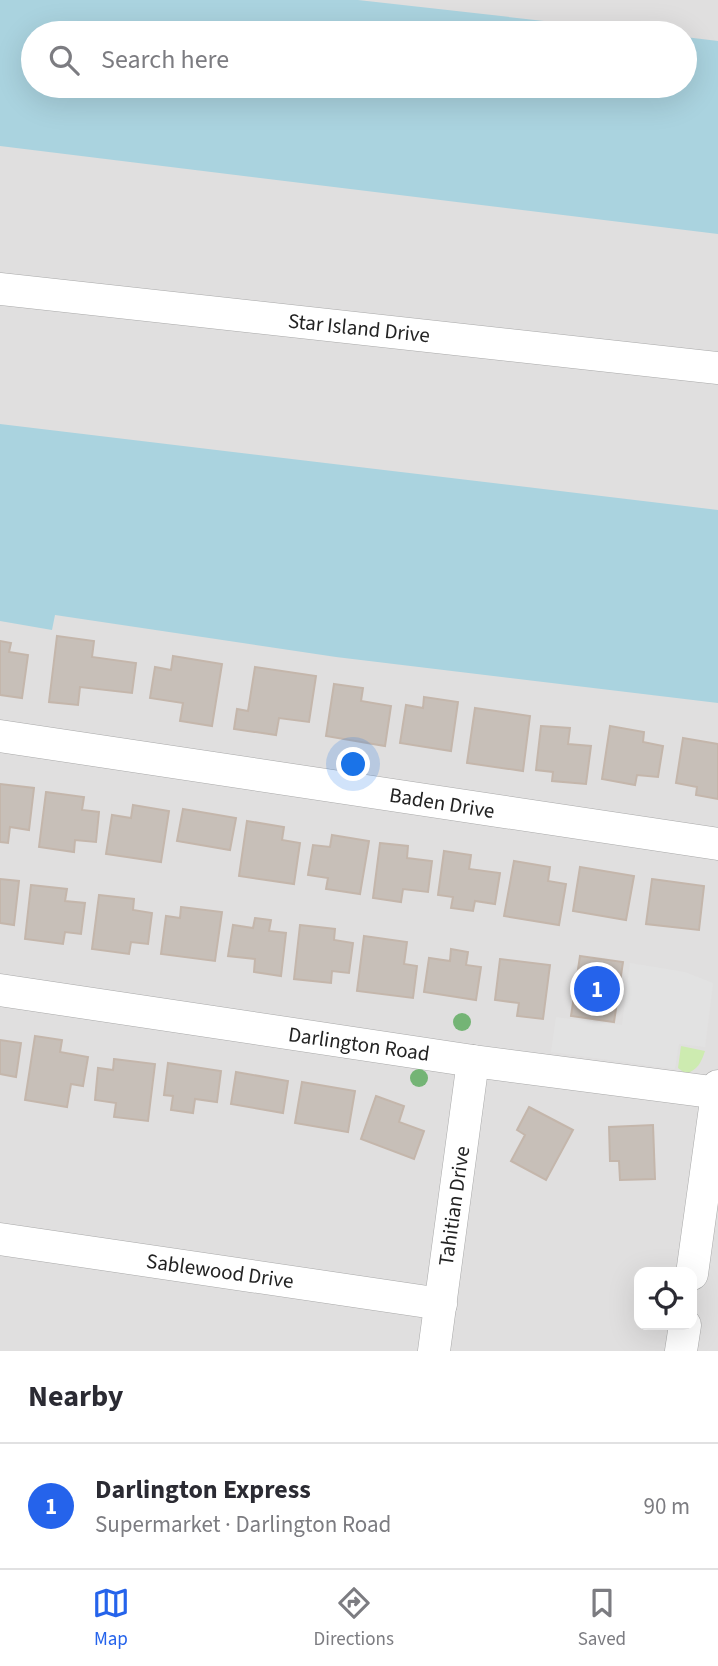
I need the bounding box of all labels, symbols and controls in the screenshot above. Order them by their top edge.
search box [21,21,697,98]
icon: search [45,41,83,79]
text: Search here [101,41,229,78]
street label: Star Island Drive [287,306,431,350]
your location [336,747,370,781]
street label: Baden Drive [387,780,497,826]
pin: 1 [574,963,620,1015]
street label: Darlington Road [286,1019,432,1069]
street label: Tahitian Drive [431,1144,477,1268]
street label: Sablewood Drive [144,1246,296,1296]
map controls [634,1267,697,1330]
button: locate [634,1267,697,1330]
text: Nearby [28,1375,123,1418]
text: Darlington Express [95,1471,311,1508]
text: 1 [45,1490,57,1523]
text: 90 m [643,1490,690,1523]
text: Supermarket · Darlington Road [95,1508,391,1541]
tab: Map [92,1584,130,1653]
tab: Directions [314,1584,394,1653]
tab: Saved [578,1584,626,1653]

